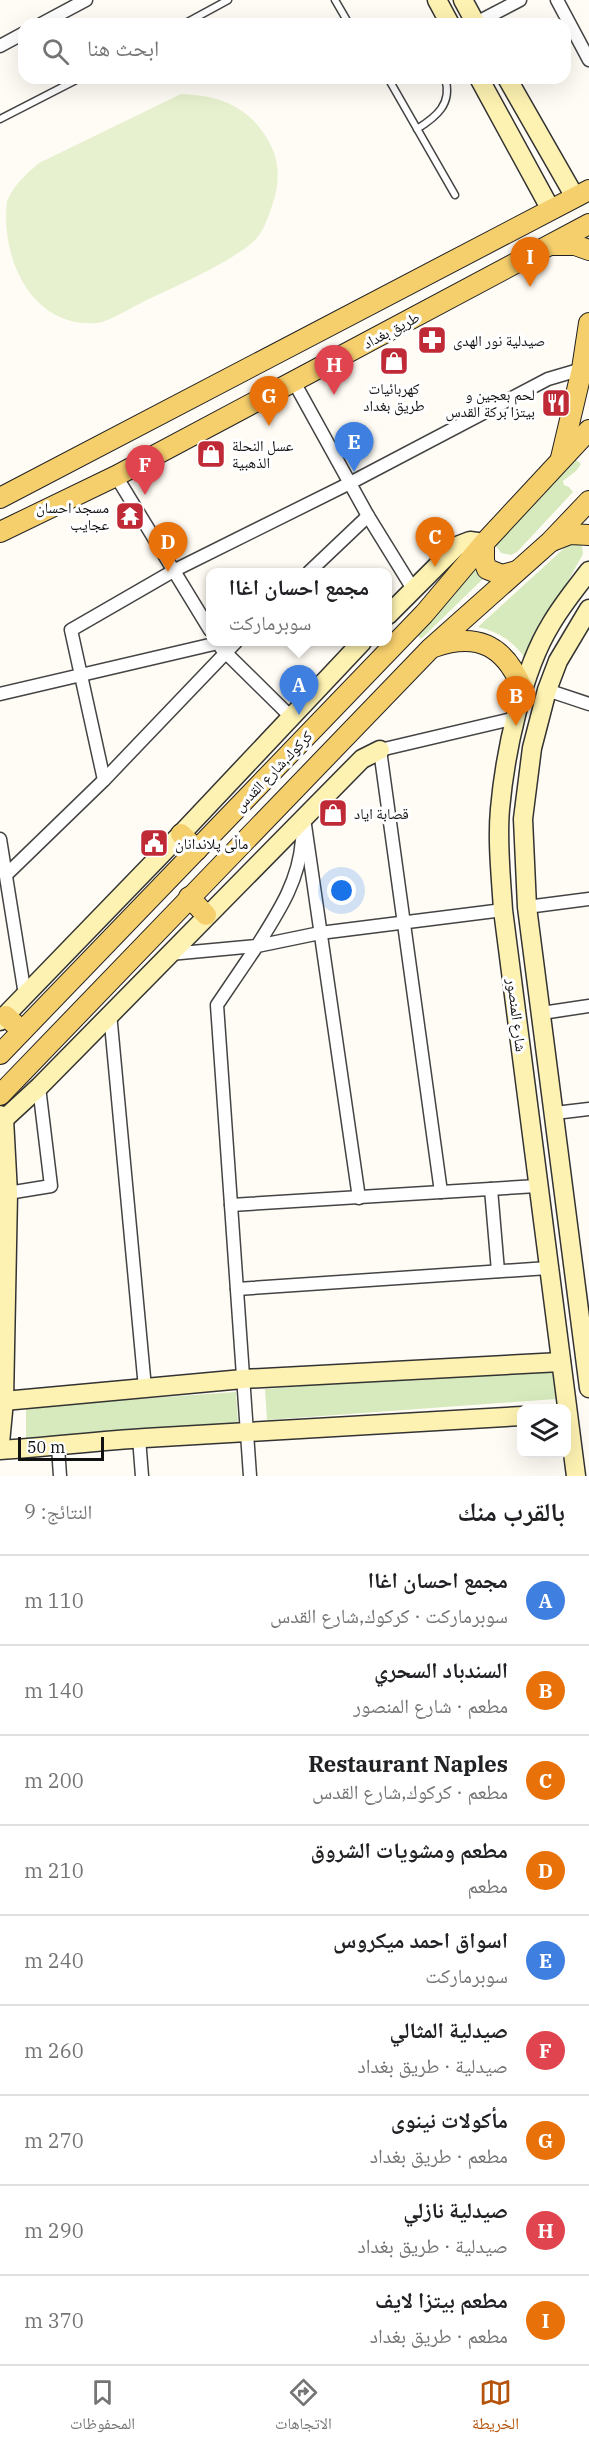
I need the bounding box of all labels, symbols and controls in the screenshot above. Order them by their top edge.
search box [18,18,571,84]
text: ابحث هنا [87,33,159,62]
icon: search [39,35,72,68]
pin: I [510,238,550,287]
street label: طريق بغداد [359,307,423,354]
pharmacy icon: صيدلية نور الهدى [416,324,448,356]
place label: صيدلية نور الهدى [453,331,545,351]
shop icon: كهربائيات طريق بغداد [378,345,410,377]
pin: H [314,346,354,395]
pin: G [250,376,288,426]
place label: كهربائيات طريق بغداد [363,379,425,416]
place label: لحم بعجين و بيتزا بركة القدس [445,385,535,422]
restaurant icon: لحم بعجين و بيتزا بركة القدس [540,387,572,419]
pin: E [334,422,374,472]
place label: عسل النحلة الذهبية [232,436,294,472]
shop icon: عسل النحلة الذهبية [195,438,227,470]
pin: F [126,446,164,495]
place label: مسجد احسان عجايب [36,498,109,534]
temple icon: مسجد احسان عجايب [114,500,146,532]
pin: C [416,518,454,567]
pin: D [148,522,188,572]
popup [206,568,392,646]
text: مجمع احسان اغاا [229,572,369,601]
text: سوبرماركت [229,609,311,636]
pin: A [280,666,318,715]
pin: B [496,676,536,726]
street label: كركوك,شارع القدس [230,727,317,816]
shop icon: قصابة اياد [317,797,349,829]
place label: قصابة اياد [354,804,409,823]
public building icon: ماڵی پلاندانان [138,827,170,859]
place label: ماڵی پلاندانان [175,834,249,854]
your location [327,876,356,905]
street label: شارع المنصور [502,976,531,1053]
map controls [517,1404,571,1458]
button: layers [517,1404,571,1458]
scale bar [18,1434,104,1462]
text: 50 m [27,1437,65,1457]
text: بالقرب منك [457,1494,565,1528]
text: النتائج: 9 [24,1498,92,1525]
text: مجمع احسان اغاا [368,1565,508,1594]
text: 110 m [24,1587,84,1614]
text: A [539,1587,553,1614]
text: سوبرماركت · كركوك,شارع القدس [270,1602,508,1629]
text: السندباد السحري [374,1655,508,1684]
text: 140 m [24,1677,84,1704]
text: B [538,1677,553,1704]
text: مطعم · شارع المنصور [353,1692,508,1719]
text: Restaurant Naples [308,1749,508,1778]
text: 200 m [24,1767,84,1794]
text: C [539,1767,552,1794]
text: مطعم · كركوك,شارع القدس [312,1778,508,1805]
text: مطعم ومشويات الشروق [310,1835,508,1864]
text: 210 m [24,1857,84,1884]
text: D [538,1857,553,1884]
text: مطعم [467,1872,508,1899]
text: اسواق احمد ميكروس [333,1925,508,1954]
text: 240 m [24,1947,84,1974]
text: E [539,1947,552,1974]
text: سوبرماركت [425,1962,508,1989]
text: صيدلية المثالي [390,2015,508,2044]
text: 260 m [24,2037,84,2064]
text: F [539,2037,552,2064]
text: صيدلية · طريق بغداد [357,2052,508,2079]
text: مأكولات نينوى [391,2105,508,2134]
text: 270 m [24,2127,84,2154]
text: G [538,2127,553,2154]
text: مطعم · طريق بغداد [370,2142,508,2169]
text: صيدلية نازلي [403,2195,508,2224]
text: 290 m [24,2217,84,2244]
text: H [537,2217,554,2244]
text: صيدلية · طريق بغداد [357,2232,508,2259]
text: مطعم بيتزا لايف [375,2285,508,2314]
text: 370 m [24,2307,84,2334]
text: I [542,2307,549,2334]
text: مطعم · طريق بغداد [370,2322,508,2349]
tab: المحفوظات [70,2376,135,2439]
tab: الاتجاهات [275,2376,332,2439]
tab: الخريطة [472,2376,519,2439]

